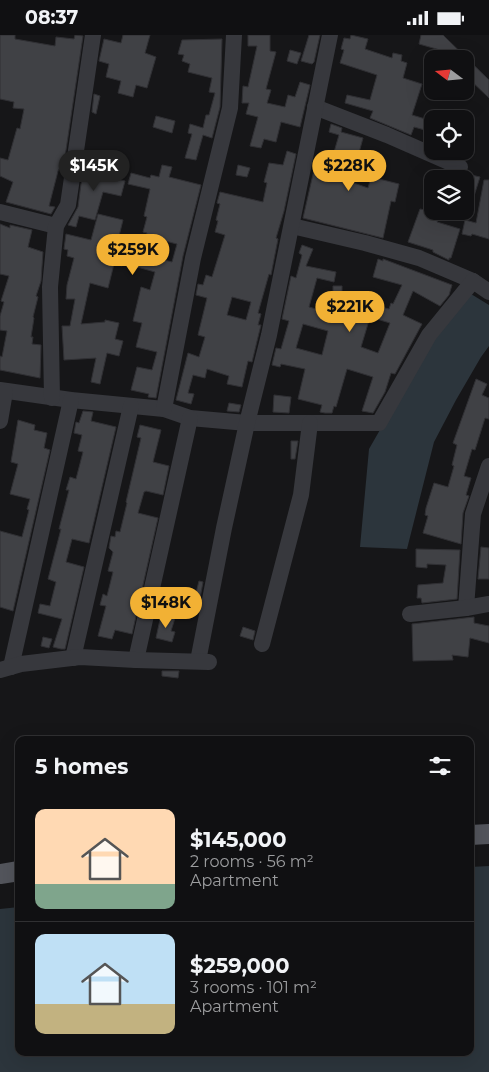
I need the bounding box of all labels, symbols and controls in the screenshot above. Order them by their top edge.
text: 08:37 [25,6,78,29]
north arrow [424,50,474,100]
map controls [424,50,474,220]
button: locate [424,110,474,160]
pin: $145K [59,149,129,192]
pin: $228K [314,149,384,192]
text: $145K [70,156,118,175]
text: $228K [323,156,375,175]
button: layers [424,170,474,220]
pin: $259K [98,233,168,276]
text: $259K [107,240,159,259]
pin: $221K [315,291,385,333]
text: $221K [326,297,374,316]
pin: $148K [131,587,201,629]
text: $148K [141,593,191,612]
icon: filters [426,752,454,780]
text: 5 homes [35,754,128,779]
text: $145,000 [190,827,286,852]
icon: home [75,829,135,889]
text: 2 rooms · 56 m² [190,852,314,871]
text: Apartment [190,871,279,890]
text: $259,000 [190,953,289,978]
icon: home [75,954,135,1014]
text: 3 rooms · 101 m² [190,978,317,997]
text: Apartment [190,997,279,1016]

